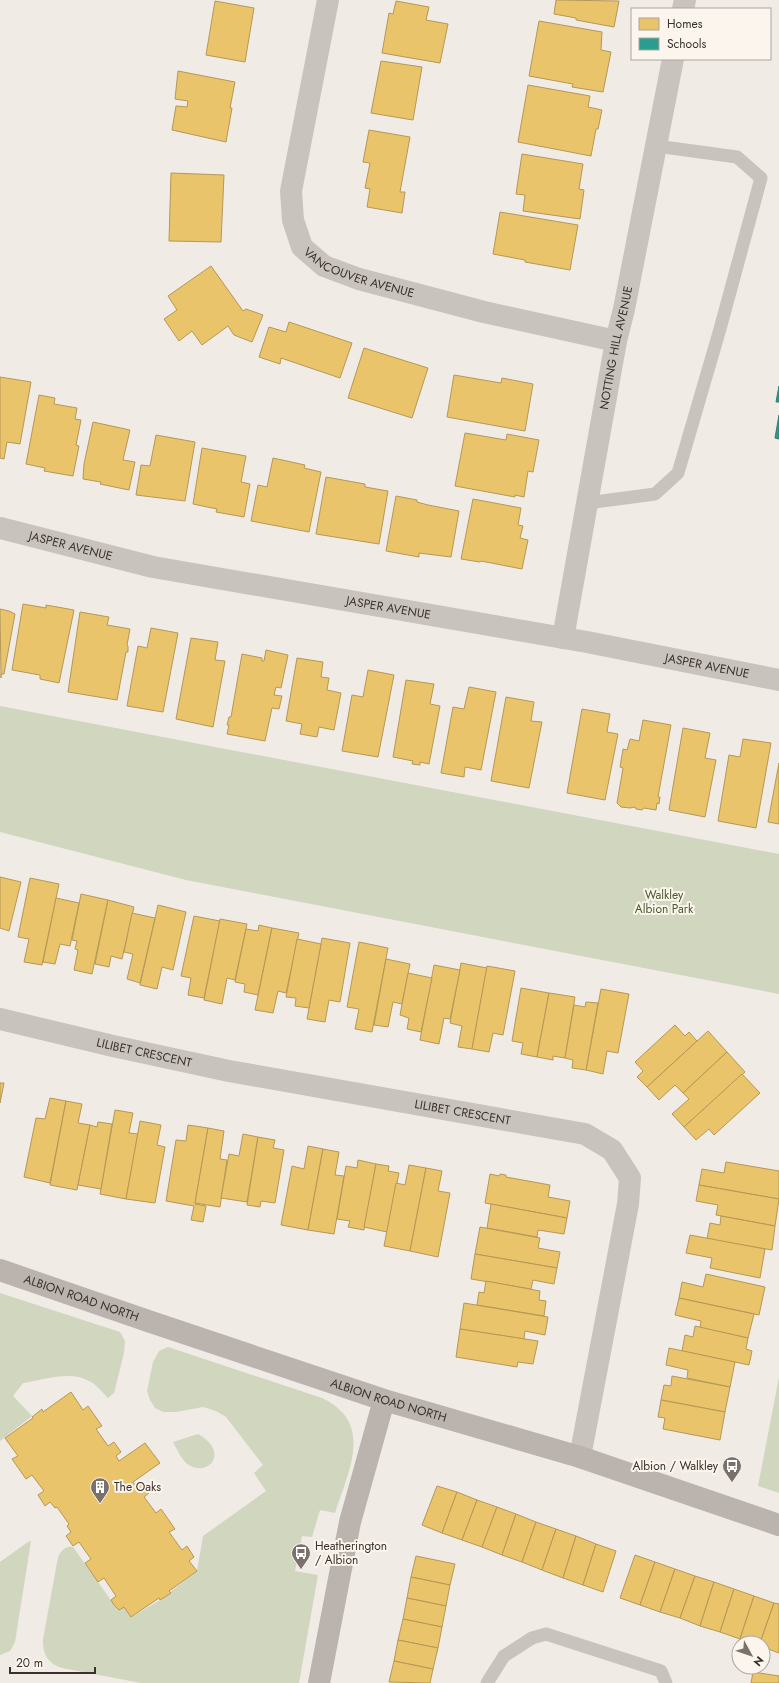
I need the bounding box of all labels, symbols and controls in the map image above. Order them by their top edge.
legend [631,8,771,60]
text: Homes [667,15,703,33]
text: Schools [667,35,706,53]
street label: VANCOUVER AVENUE [300,243,416,302]
street label: NOTTING HILL AVENUE [595,284,637,411]
street label: JASPER AVENUE [25,526,114,565]
street label: JASPER AVENUE [343,591,432,624]
street label: JASPER AVENUE [662,648,751,683]
park label: Walkley Albion Park [635,886,694,918]
street label: LILIBET CRESCENT [95,1033,194,1072]
street label: LILIBET CRESCENT [413,1095,512,1130]
street label: ALBION ROAD NORTH [21,1270,141,1326]
street label: ALBION ROAD NORTH [328,1374,449,1427]
bus stop icon: Albion / Walkley [721,1455,743,1483]
place label: Albion / Walkley [633,1457,719,1475]
building icon: The Oaks [89,1476,111,1504]
place label: The Oaks [114,1478,161,1496]
place label: Heatherington / Albion [315,1537,387,1569]
bus stop icon: Heatherington / Albion [290,1542,312,1570]
north arrow [731,1635,771,1675]
scale bar [10,1649,95,1675]
text: N [750,1653,768,1670]
text: 20 m [16,1654,43,1672]

